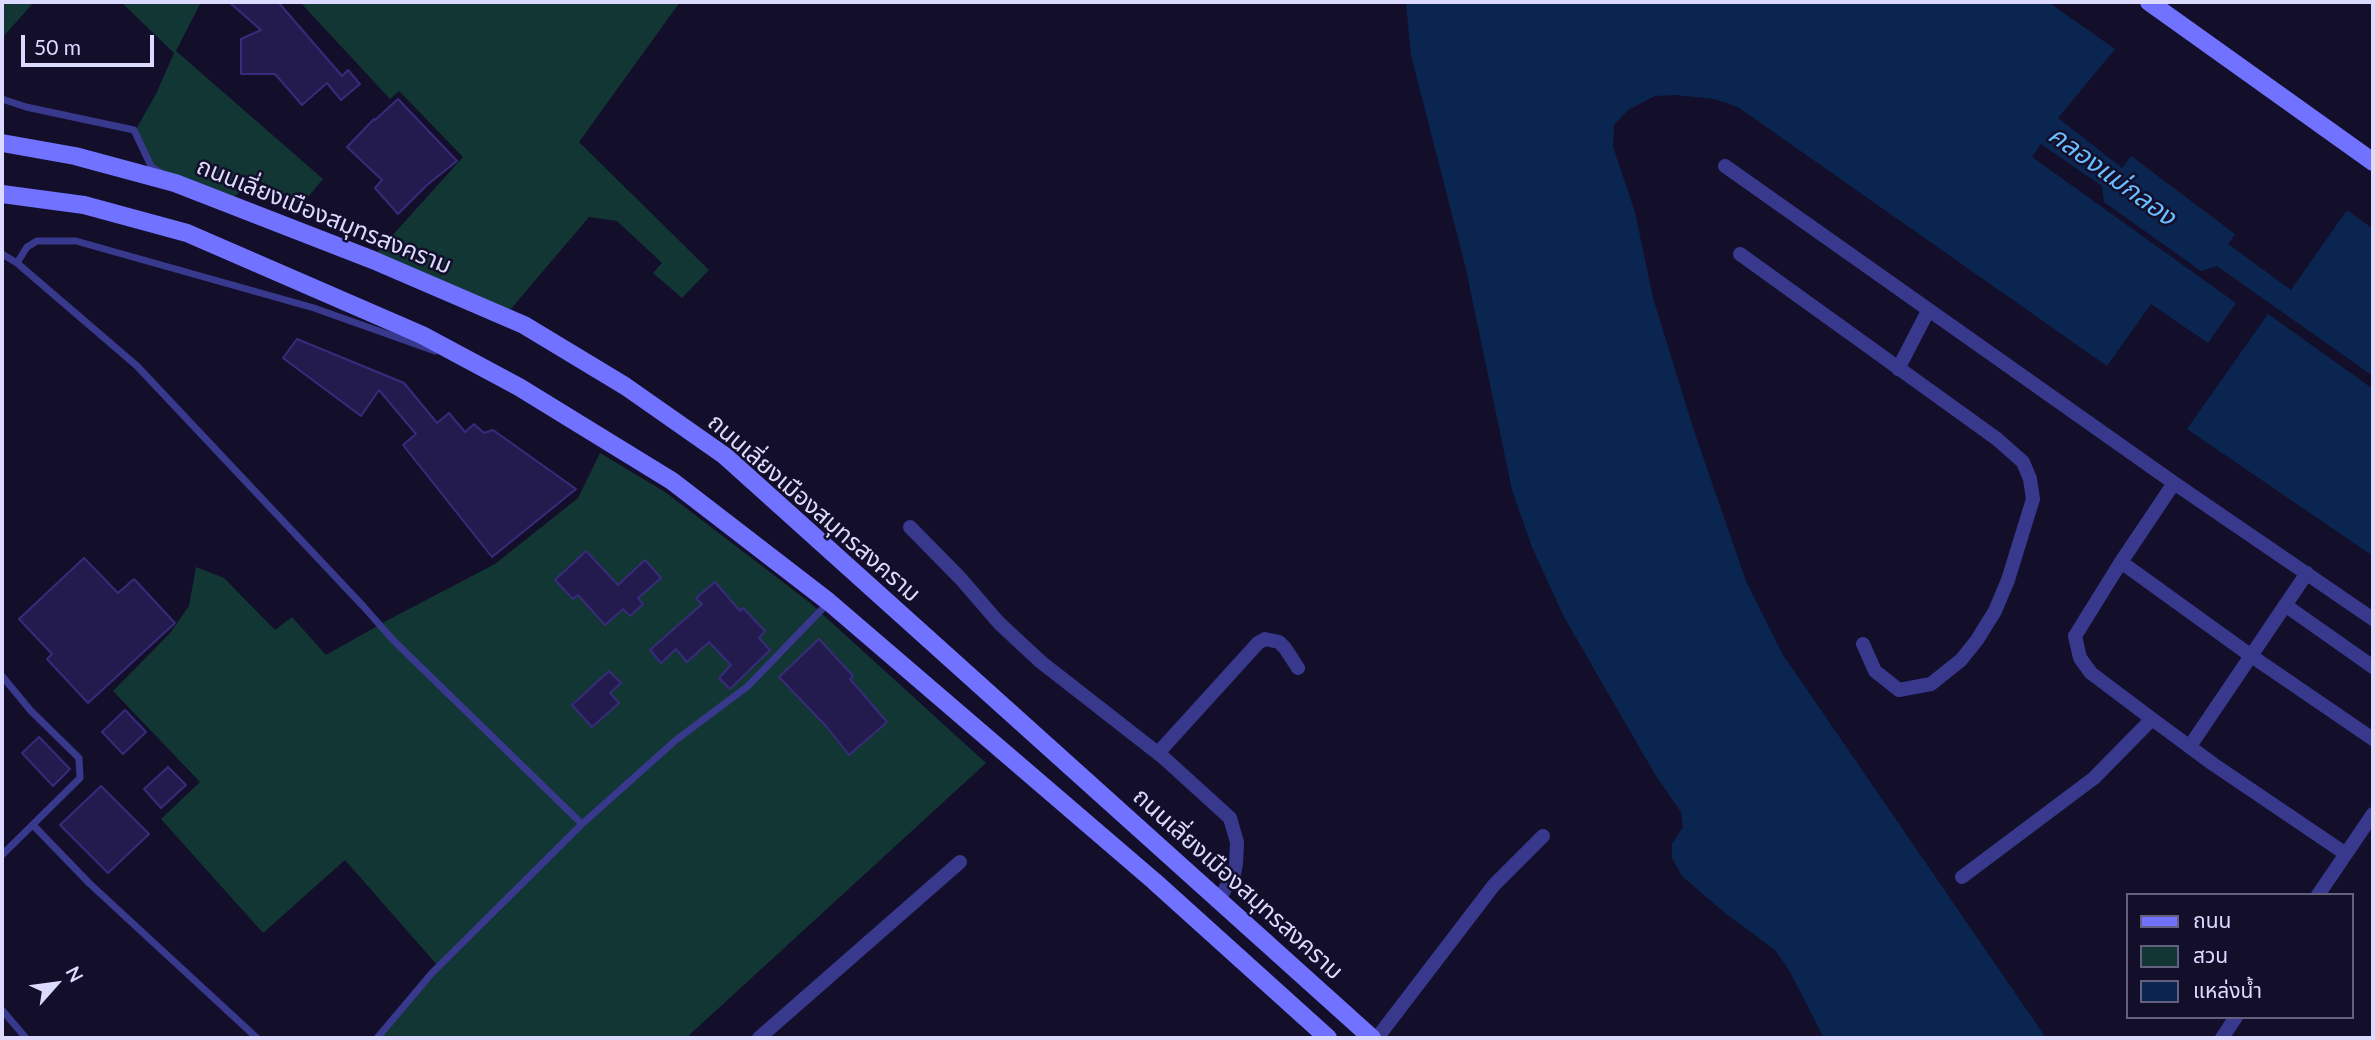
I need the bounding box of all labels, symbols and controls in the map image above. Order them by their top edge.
scale bar [24,21,158,65]
text: 50 m [34,34,81,59]
water label: คลองแม่กลอง [2042,119,2182,233]
street label: ถนนเลี่ยงเมืองสมุทรสงคราม [192,152,456,280]
street label: ถนนเลี่ยงเมืองสมุทรสงคราม [702,408,926,608]
street label: ถนนเลี่ยงเมืองสมุทรสงคราม [1127,782,1349,986]
legend [2126,893,2354,1019]
text: ถนน [2193,907,2231,932]
text: สวน [2193,942,2228,967]
north arrow [21,949,91,1019]
text: N [61,962,89,986]
text: แหล่งน้ำ [2193,977,2262,1002]

